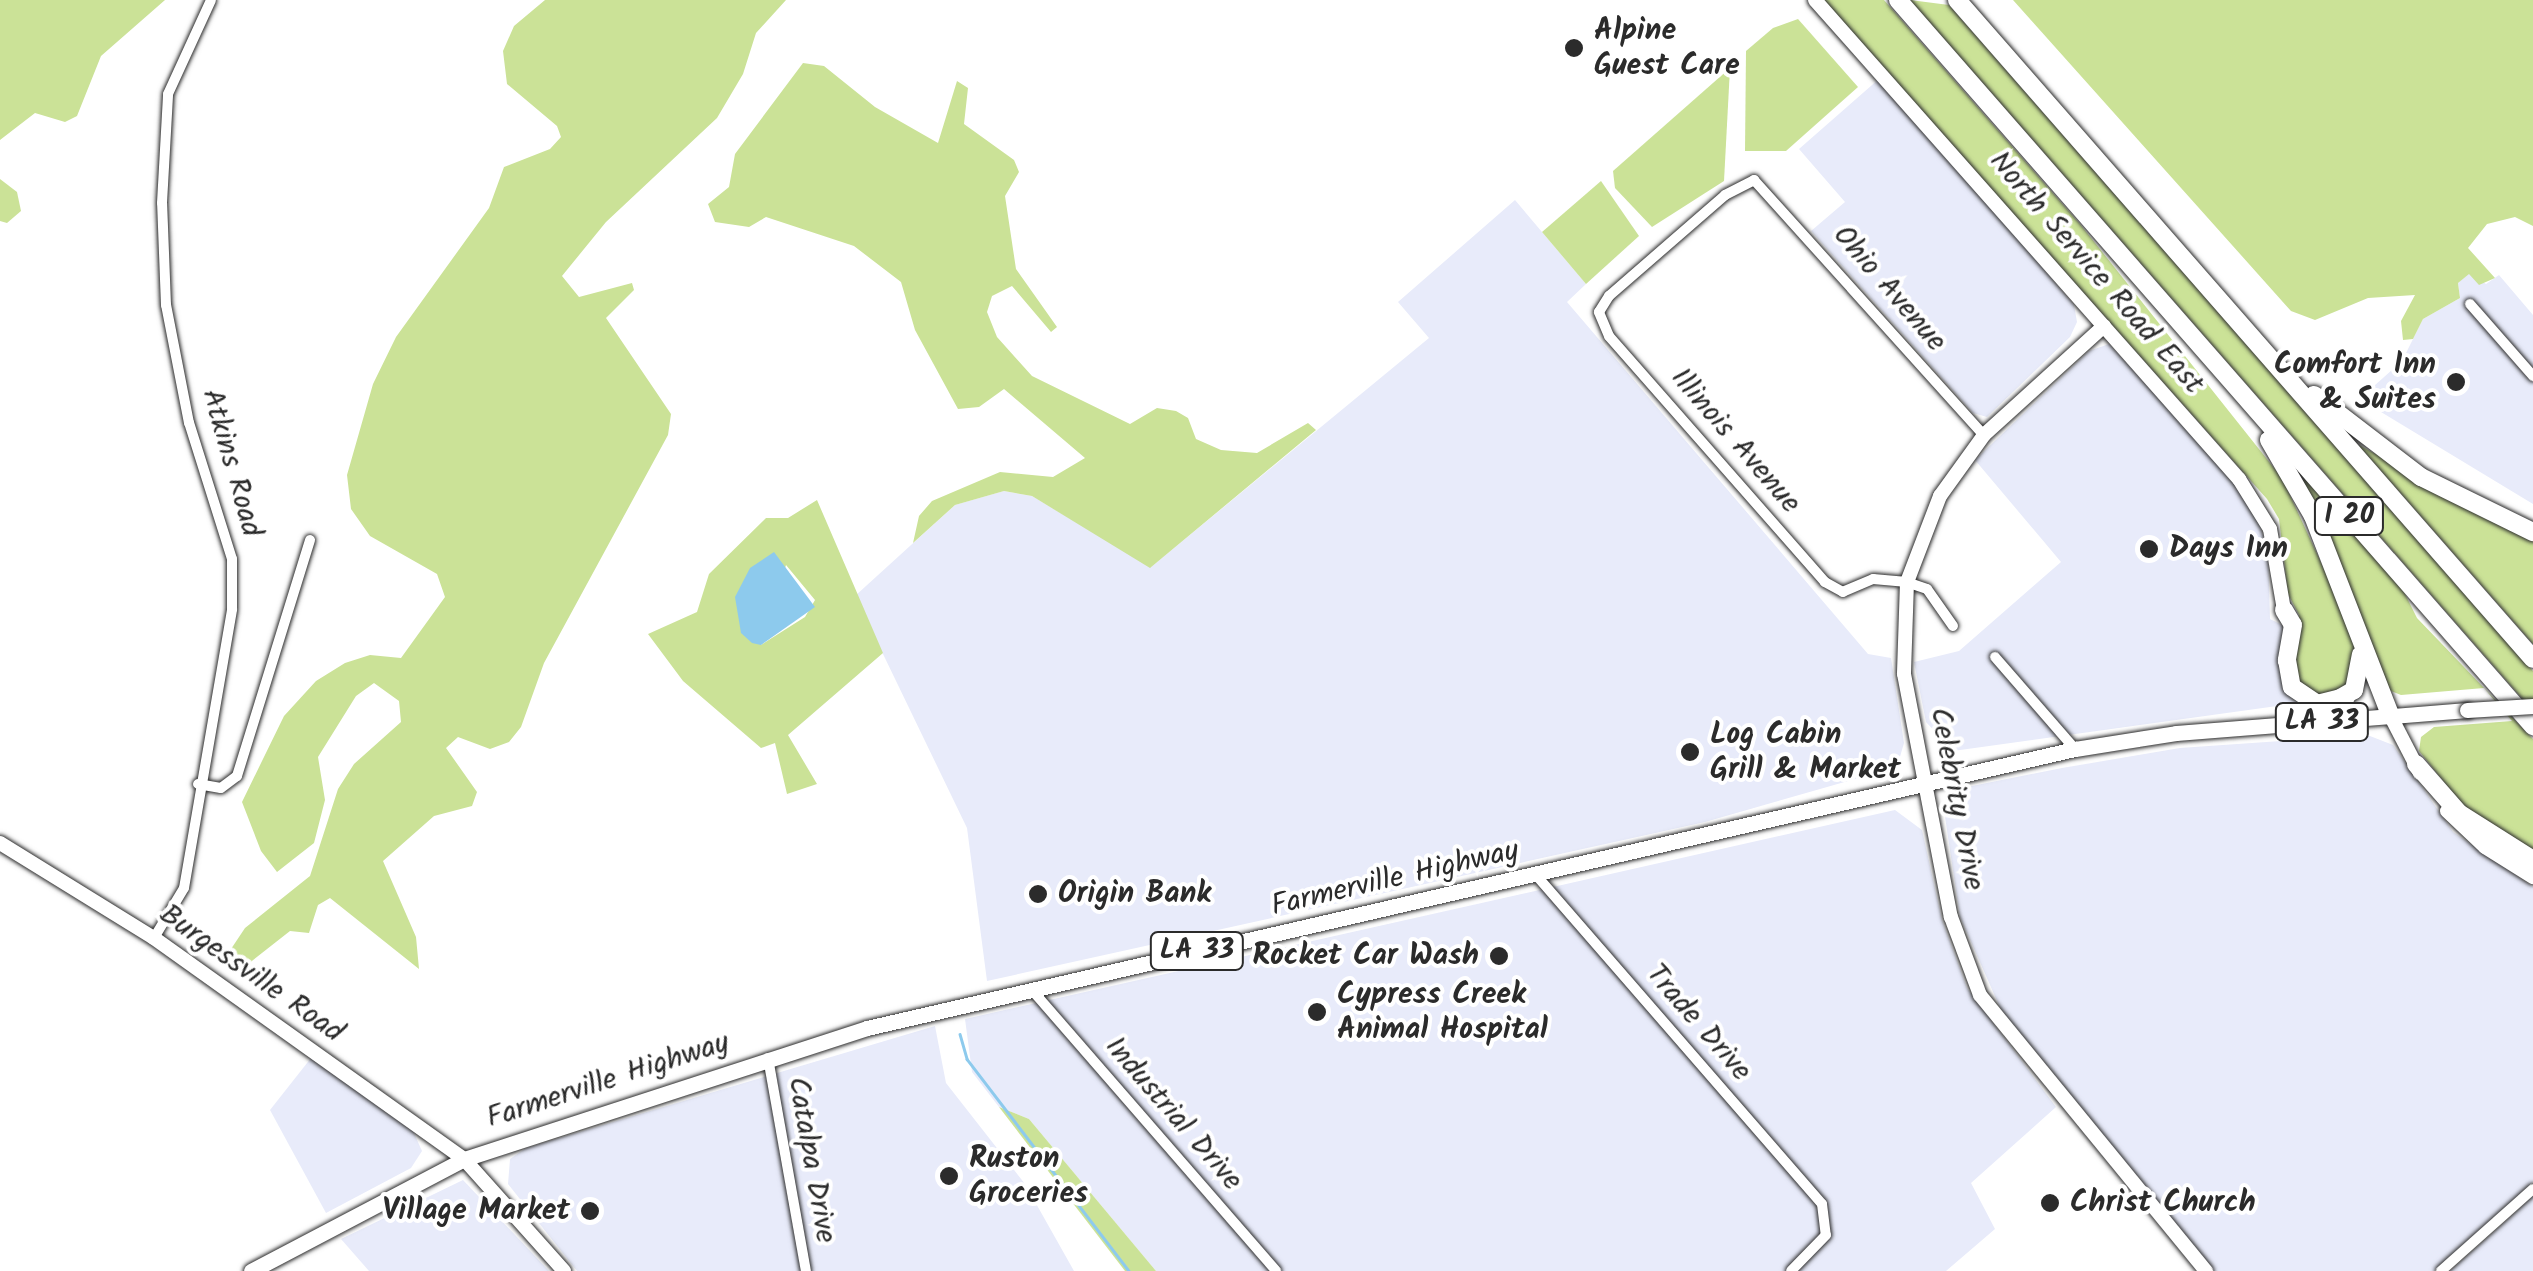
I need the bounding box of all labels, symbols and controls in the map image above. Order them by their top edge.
place label: Alpine Guest Care [1594,13,1740,84]
marker: Alpine Guest Care [1563,37,1585,59]
street label: North Service Road East [1981,144,2211,402]
street label: Ohio Avenue [1824,218,1954,360]
place label: Comfort Inn & Suites [2274,347,2436,418]
street label: Illinois Avenue [1662,361,1808,521]
marker: Comfort Inn & Suites [2445,371,2467,393]
street label: Atkins Road [193,385,269,541]
road number: I 20 [2312,493,2386,539]
place label: Days Inn [2169,531,2288,567]
marker: Days Inn [2138,538,2160,560]
road number: LA 33 [2274,699,2370,745]
street label: Celebrity Drive [1921,705,1991,893]
place label: Log Cabin Grill & Market [1710,717,1901,788]
marker: Log Cabin Grill & Market [1679,741,1701,763]
street label: Farmerville Highway [1268,833,1522,925]
place label: Origin Bank [1058,876,1211,912]
marker: Origin Bank [1027,883,1049,905]
street label: Burgessville Road [152,897,350,1051]
road number: LA 33 [1150,928,1244,974]
place label: Rocket Car Wash [1252,938,1479,974]
marker: Rocket Car Wash [1488,945,1510,967]
street label: Trade Drive [1637,957,1759,1089]
place label: Cypress Creek Animal Hospital [1337,977,1548,1048]
marker: Cypress Creek Animal Hospital [1306,1001,1328,1023]
street label: Farmerville Highway [482,1025,734,1137]
street label: Industrial Drive [1096,1030,1250,1198]
street label: Catalpa Drive [779,1074,843,1246]
place label: Ruston Groceries [969,1141,1088,1212]
marker: Ruston Groceries [938,1165,960,1187]
place label: Christ Church [2070,1185,2256,1221]
marker: Christ Church [2039,1192,2061,1214]
place label: Village Market [383,1193,570,1229]
marker: Village Market [579,1200,601,1222]

